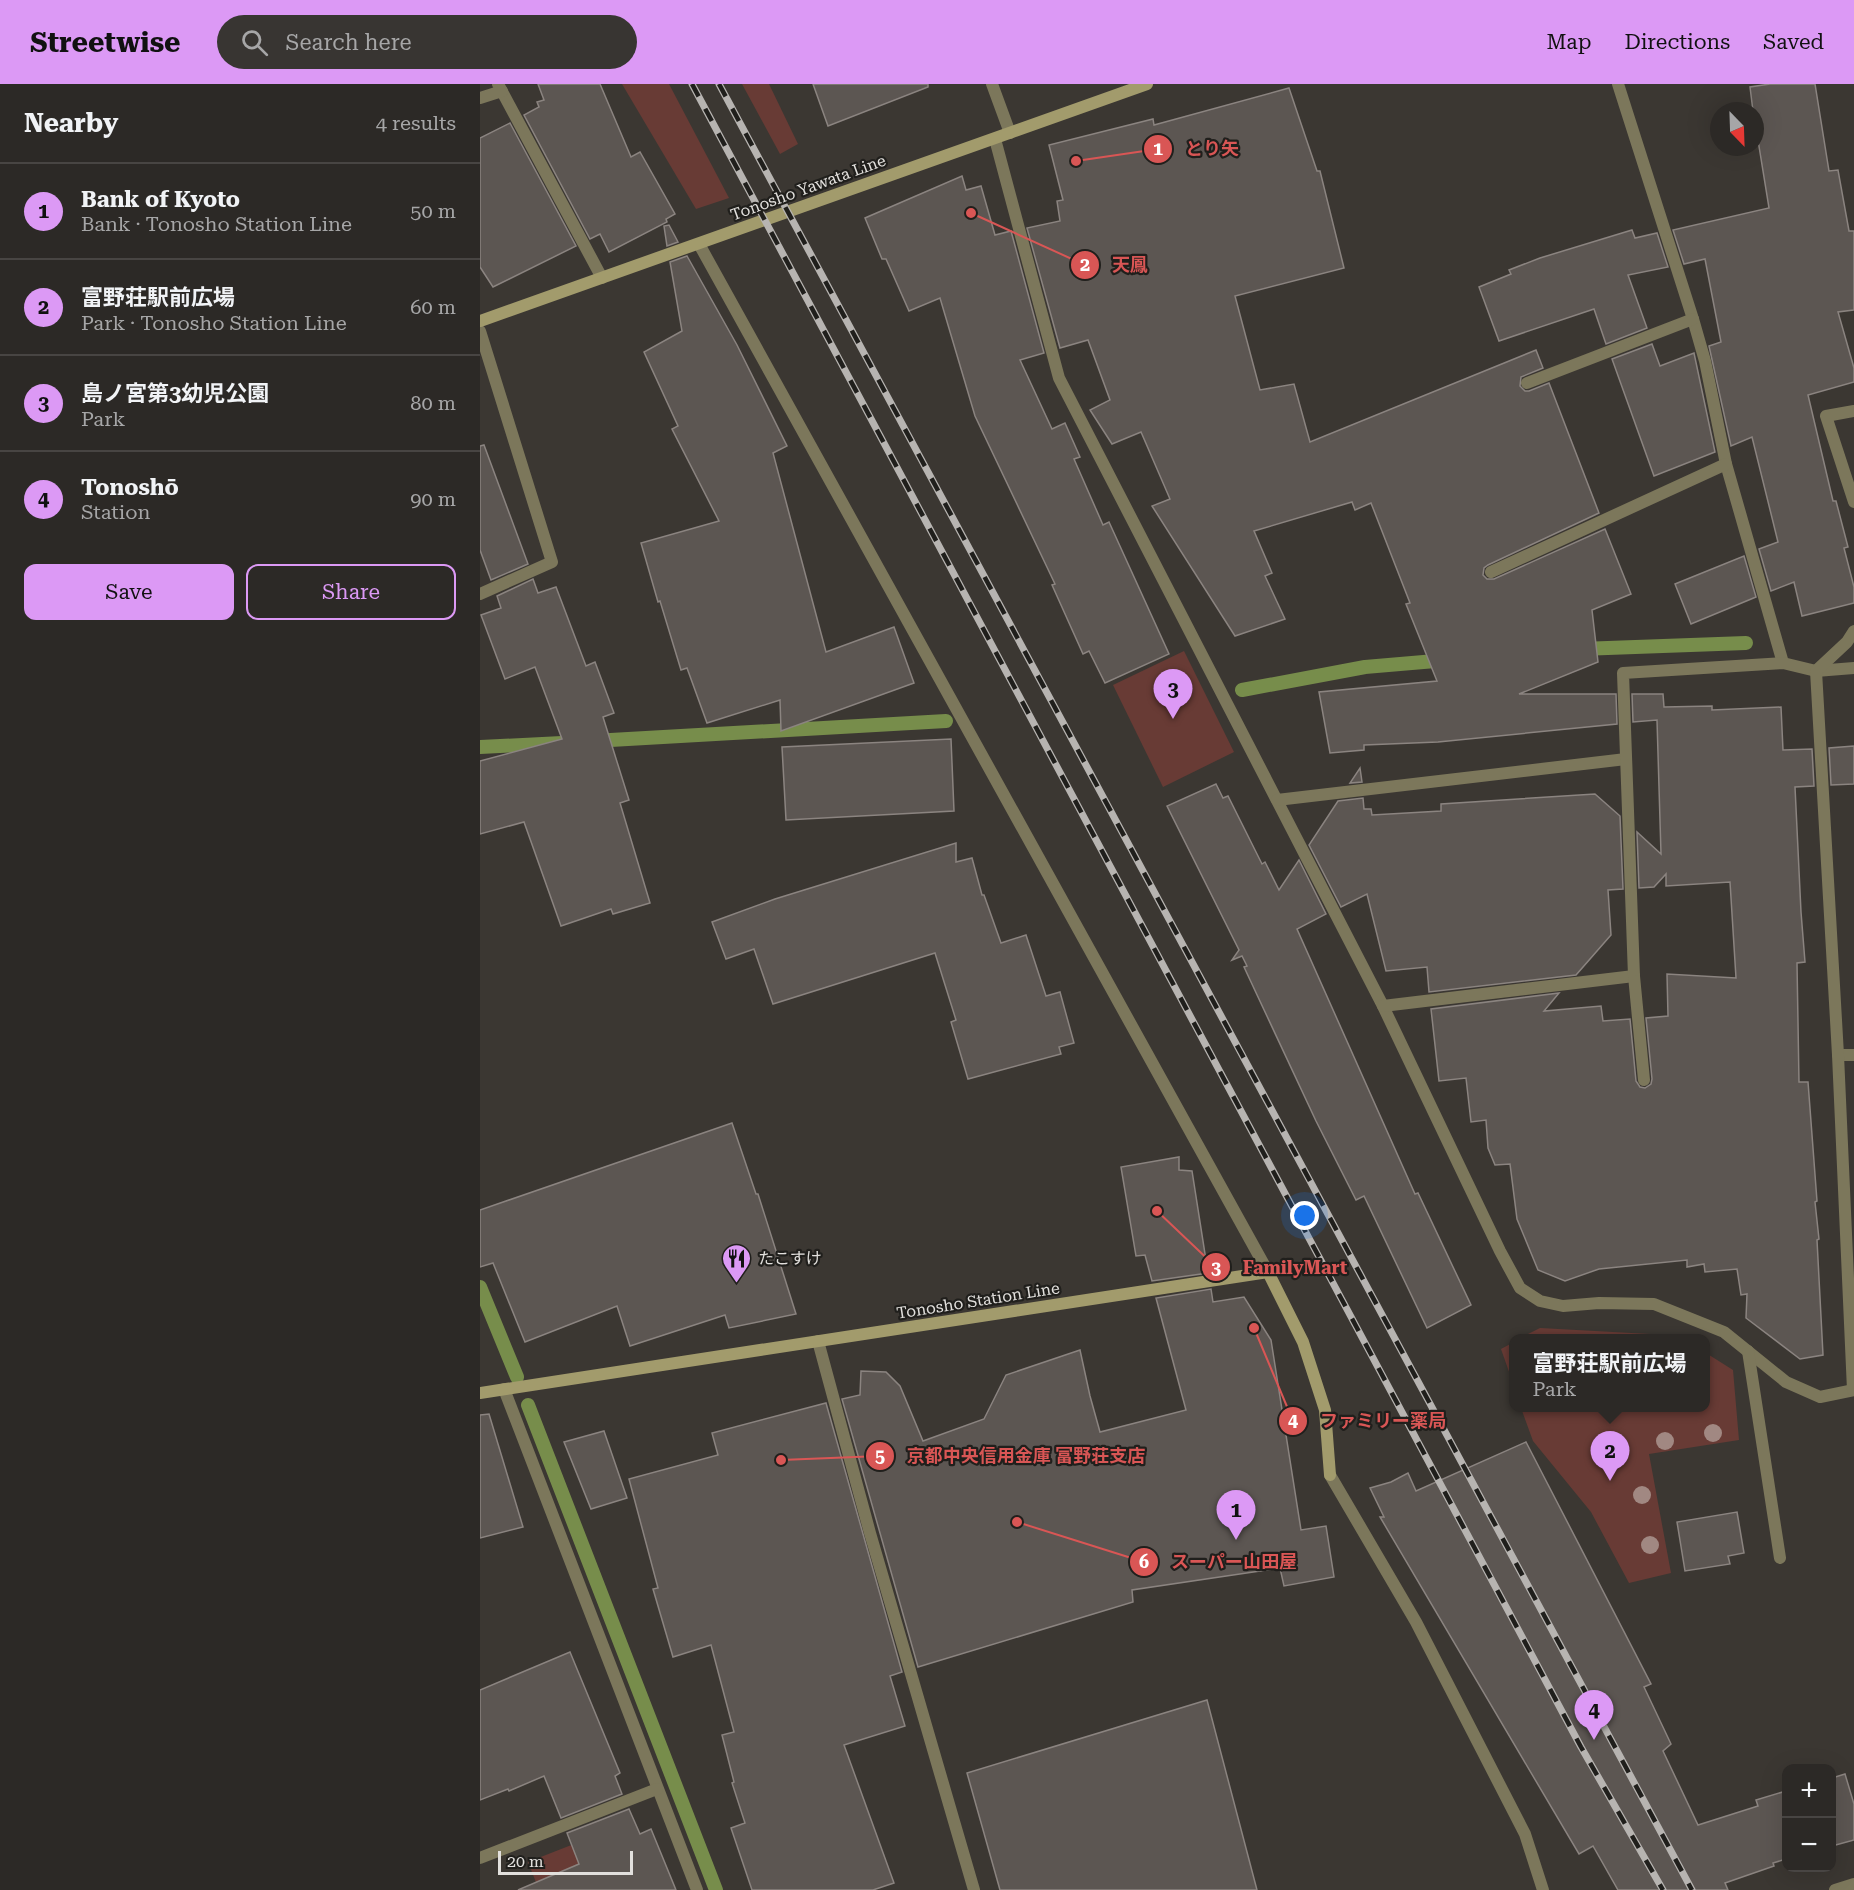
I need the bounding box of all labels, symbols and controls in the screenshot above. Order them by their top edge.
search box [217,15,637,69]
text: Streetwise [30,26,181,59]
icon: search [238,26,271,59]
text: Search here [286,30,412,55]
text: Map [1547,30,1591,54]
text: Directions [1624,30,1730,54]
text: Saved [1763,30,1824,54]
north arrow [1710,102,1764,156]
text: Nearby [24,108,118,138]
text: 4 results [376,111,456,135]
callout: とり矢 [1143,131,1251,167]
text: 1 [1153,138,1163,159]
text: とり矢 [1185,138,1239,159]
street label: Tonosho Yawata Line [728,150,889,224]
text: Bank of Kyoto [81,187,240,212]
text: 1 [38,199,49,223]
text: 50 m [410,199,456,223]
text: Bank · Tonosho Station Line [81,212,352,236]
callout: 天鳳 [1070,247,1160,283]
text: 2 [1080,254,1090,275]
text: 天鳳 [1112,254,1148,275]
text: 富野荘駅前広場 [81,285,235,310]
text: 2 [38,295,49,319]
text: 60 m [410,295,456,319]
text: Park · Tonosho Station Line [81,311,347,335]
text: 島ノ宮第3幼児公園 [81,381,269,406]
text: 3 [38,391,49,415]
text: 80 m [410,391,456,415]
text: Park [81,407,125,431]
text: Tonoshō [81,475,179,500]
text: 4 [38,487,49,511]
text: 90 m [410,487,456,511]
text: Station [81,500,150,524]
button: Save [24,564,234,620]
button: Share [246,564,456,620]
pin: 3 [1154,670,1192,719]
your location [1290,1201,1319,1230]
restaurant icon: たこすけ [721,1242,753,1284]
place label: たこすけ [758,1249,822,1268]
callout: FamilyMart [1201,1249,1359,1285]
text: 3 [1211,1257,1221,1278]
text: FamilyMart [1243,1257,1347,1278]
street label: Tonosho Station Line [895,1278,1061,1323]
popup [1509,1334,1710,1412]
text: 富野荘駅前広場 [1532,1351,1687,1376]
text: Park [1532,1377,1577,1401]
callout: ファミリー薬局 [1278,1403,1458,1439]
text: 4 [1288,1410,1298,1431]
text: ファミリー薬局 [1320,1410,1446,1431]
pin: 2 [1590,1432,1630,1481]
callout: 京都中央信用金庫 富野荘支店 [865,1438,1158,1474]
text: 5 [875,1445,885,1466]
text: 京都中央信用金庫 富野荘支店 [907,1445,1145,1466]
pin: 1 [1216,1490,1256,1540]
callout: スーパー山田屋 [1129,1544,1309,1580]
text: 6 [1139,1551,1149,1572]
text: スーパー山田屋 [1171,1551,1297,1572]
pin: 4 [1574,1690,1614,1740]
map controls [1782,1764,1836,1872]
button: + [1782,1764,1836,1818]
button: − [1782,1818,1836,1872]
scale bar [498,1848,633,1876]
text: 20 m [507,1852,544,1871]

